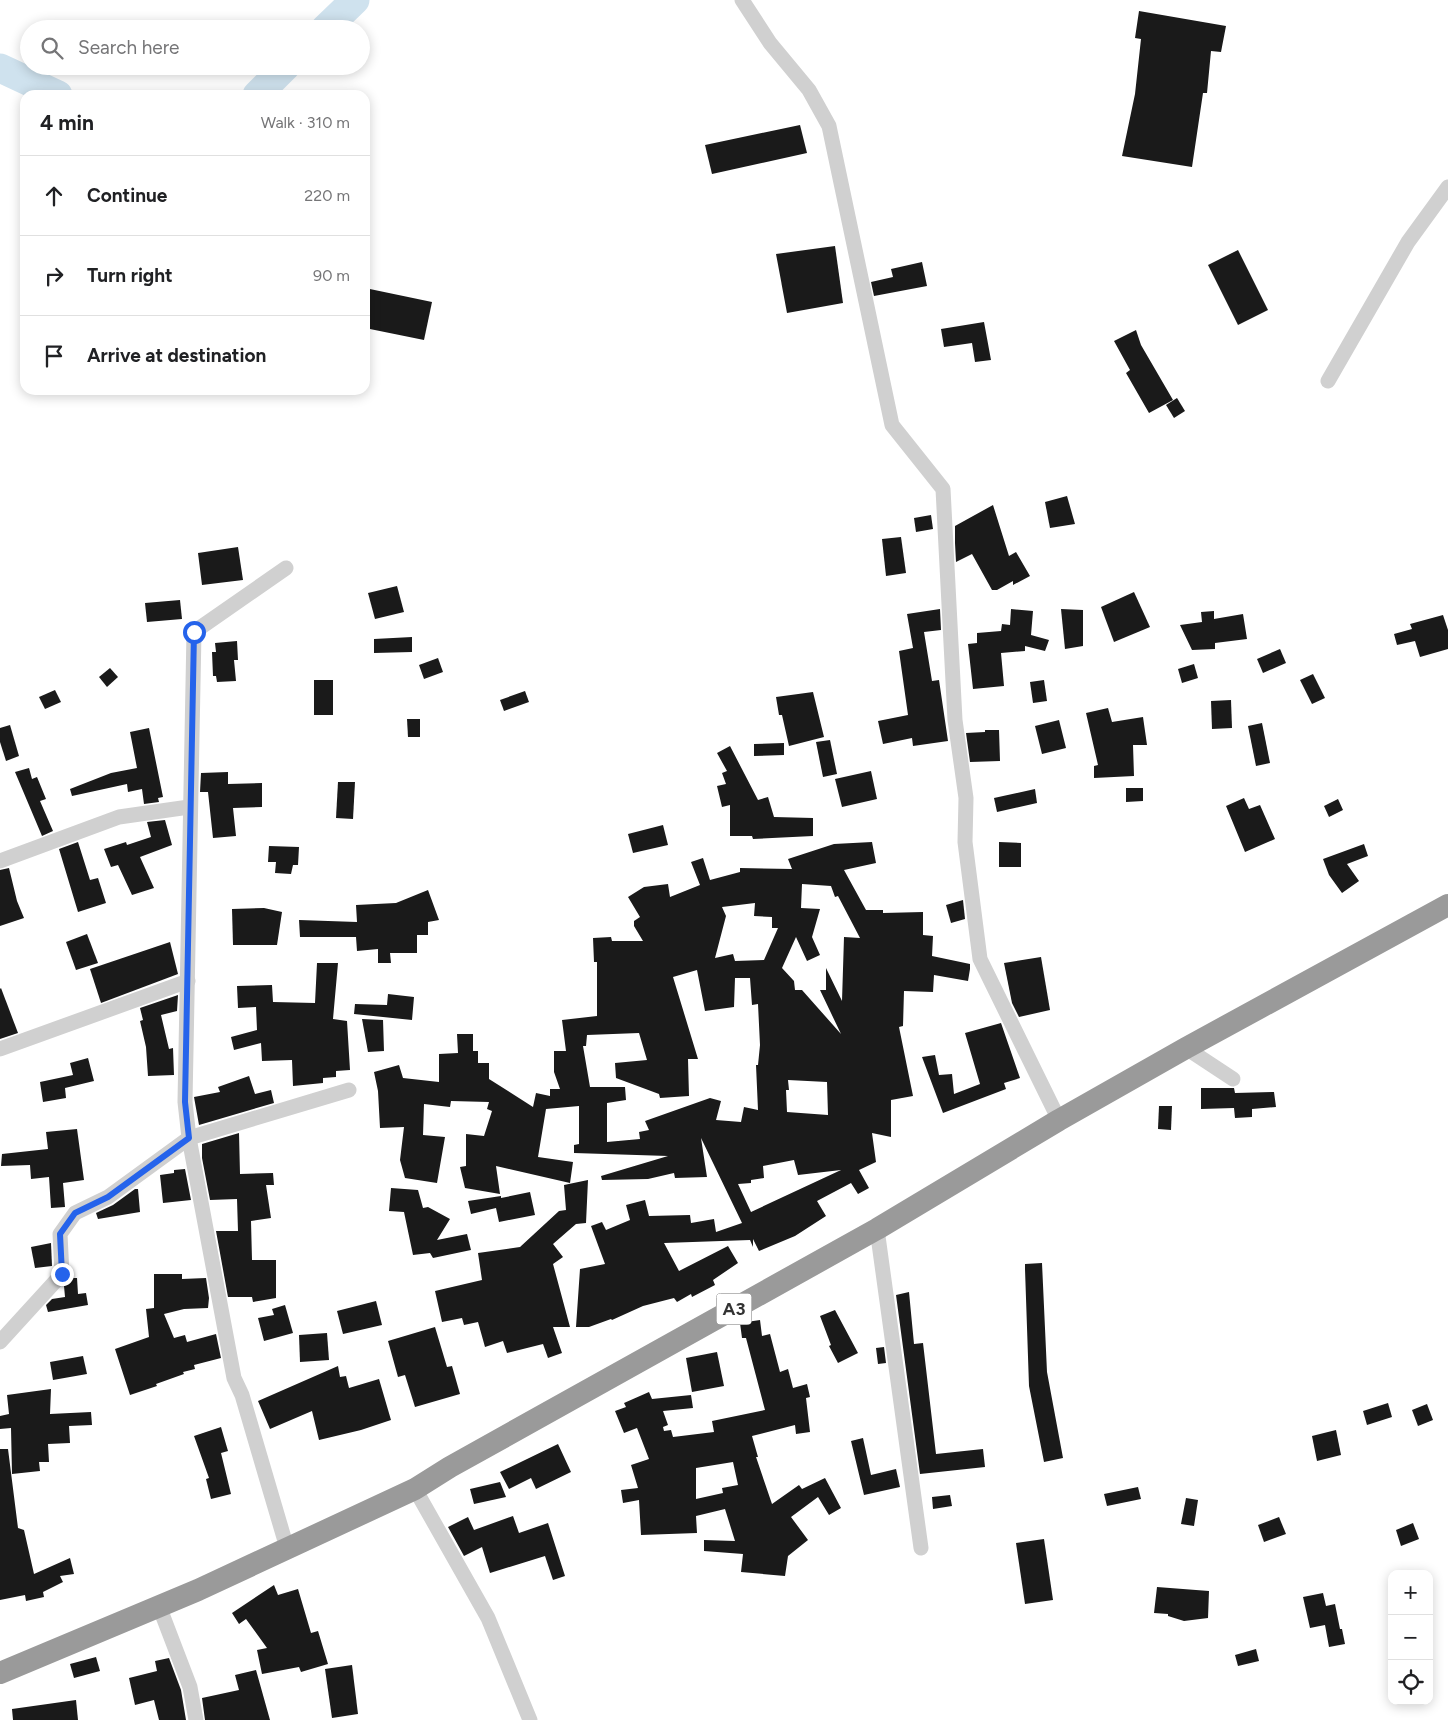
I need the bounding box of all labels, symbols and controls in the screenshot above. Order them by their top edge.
search box [20,20,370,75]
icon: search [38,34,66,62]
text: Search here [78,36,180,59]
text: 4 min [40,110,94,135]
text: Walk · 310 m [261,113,350,132]
icon: ahead [40,182,68,210]
text: Continue [87,184,167,207]
text: 220 m [304,186,350,205]
icon: right [40,262,68,290]
text: Turn right [87,264,173,287]
text: 90 m [313,266,350,285]
icon: arrive [40,342,68,370]
text: Arrive at destination [87,344,266,367]
route start [183,621,206,644]
route end [51,1263,74,1286]
road number: A3 [716,1294,752,1325]
map controls [1388,1570,1433,1705]
button: + [1388,1570,1433,1615]
button: − [1388,1615,1433,1660]
button: locate [1388,1660,1433,1705]

